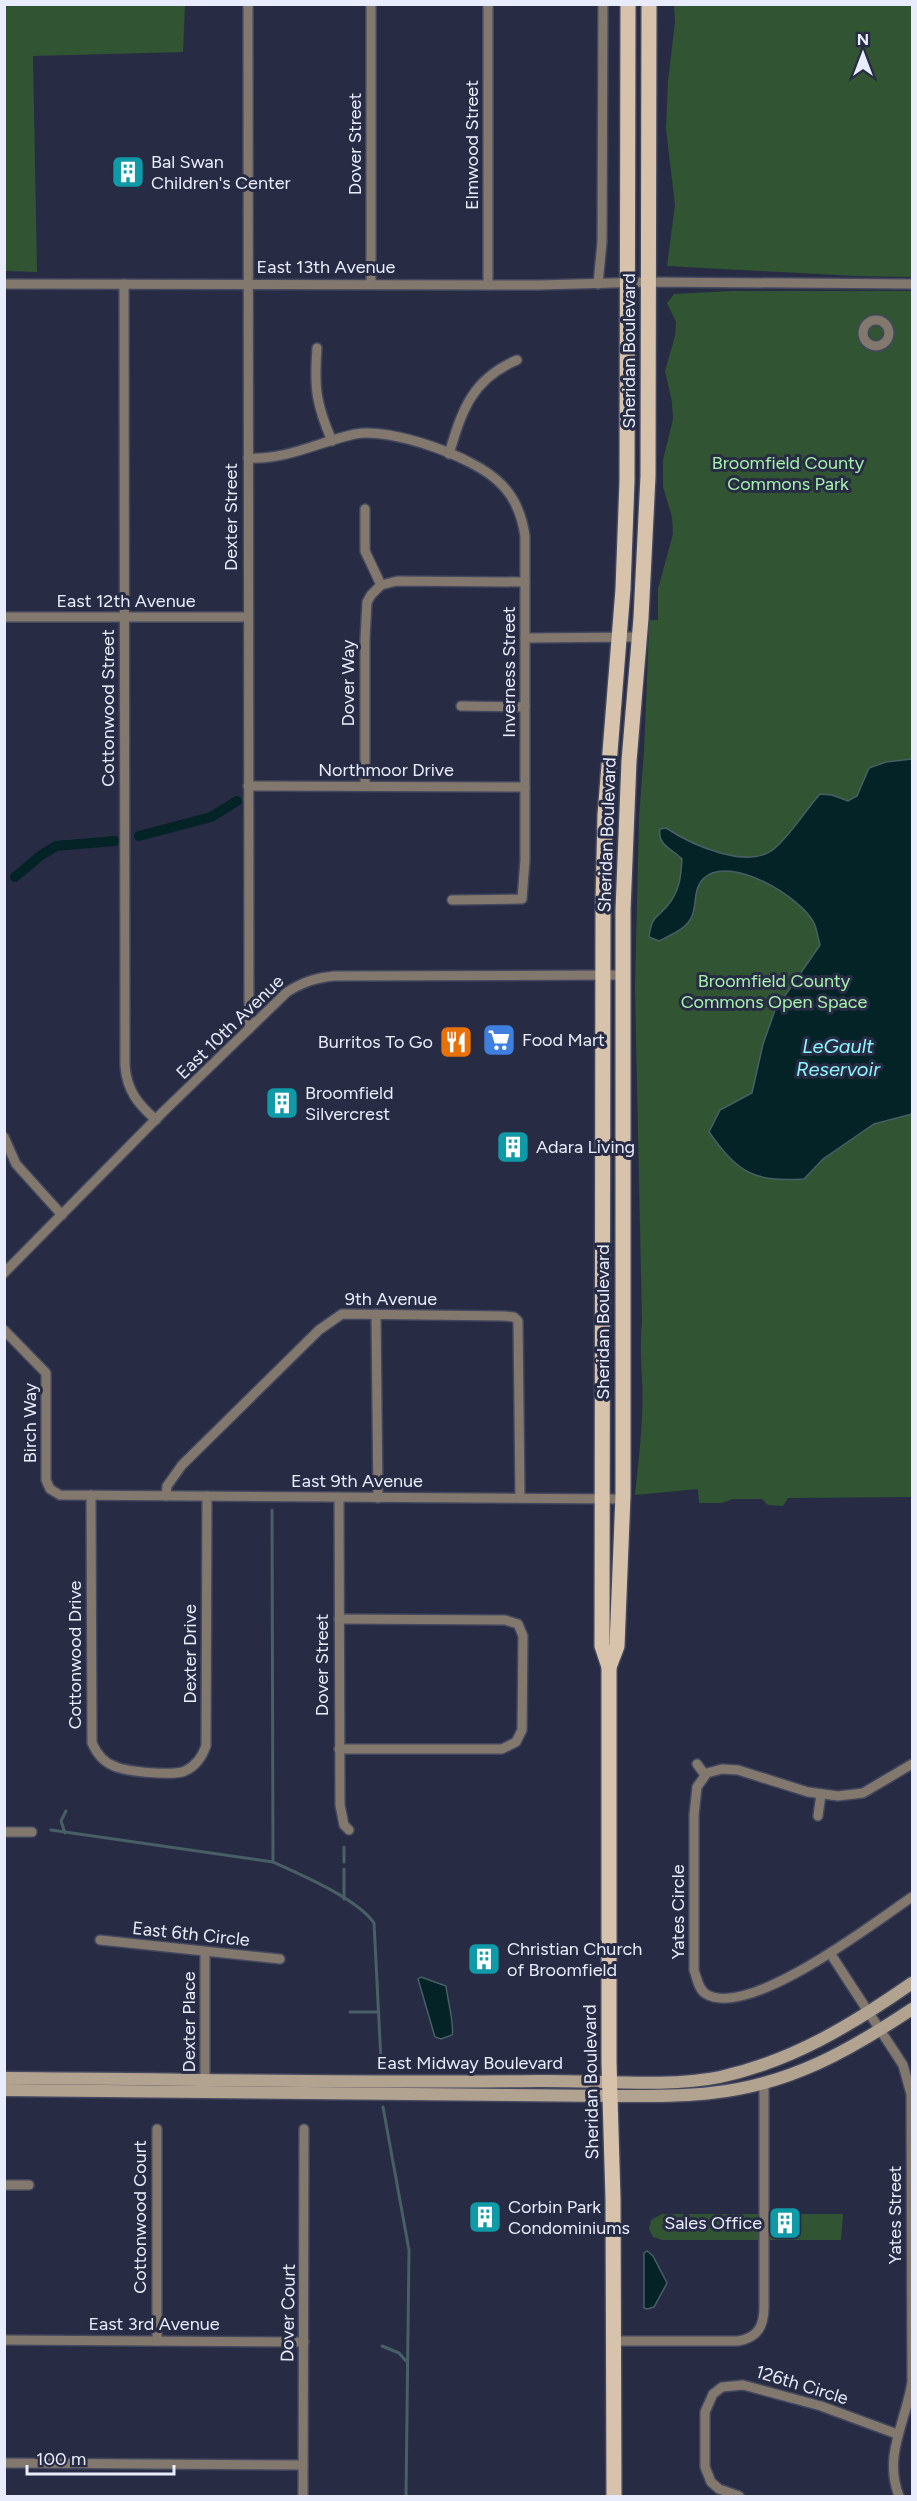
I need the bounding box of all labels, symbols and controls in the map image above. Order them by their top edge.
north arrow [833,24,893,84]
text: N [857,30,869,49]
street label: Elmwood Street [461,80,483,210]
street label: Dover Street [344,93,366,195]
place label: Bal Swan Children's Center [151,151,291,194]
building icon: Bal Swan Children's Center [110,154,146,190]
street label: East 13th Avenue [257,256,396,278]
street label: Sheridan Boulevard [618,273,640,429]
park label: Broomfield County Commons Park [712,452,865,495]
street label: Dexter Street [220,463,242,571]
street label: East 12th Avenue [56,590,196,612]
street label: Inverness Street [498,606,520,738]
street label: Cottonwood Street [97,629,119,787]
street label: Dover Way [337,639,359,727]
street label: Sheridan Boulevard [593,757,621,913]
street label: Northmoor Drive [318,759,454,781]
street label: East 10th Avenue [172,970,288,1084]
park label: Broomfield County Commons Open Space [681,970,868,1013]
supermarket icon: Food Mart [481,1022,517,1058]
restaurant icon: Burritos To Go [438,1024,474,1060]
place label: Food Mart [522,1029,605,1051]
place label: Burritos To Go [318,1031,433,1053]
water label: LeGault Reservoir [796,1034,881,1081]
place label: Broomfield Silvercrest [305,1082,393,1125]
building icon: Broomfield Silvercrest [264,1085,300,1121]
building icon: Adara Living [495,1129,531,1165]
place label: Adara Living [536,1136,635,1158]
street label: Sheridan Boulevard [592,1244,614,1400]
street label: 9th Avenue [345,1288,437,1310]
street label: Birch Way [19,1382,41,1463]
street label: East 9th Avenue [291,1470,423,1492]
street label: Cottonwood Drive [64,1580,86,1729]
street label: Dexter Drive [179,1604,201,1704]
street label: Dover Street [311,1614,333,1716]
street label: Yates Circle [667,1864,689,1960]
street label: East 6th Circle [131,1917,251,1951]
place label: Christian Church of Broomfield [507,1938,642,1981]
building icon: Christian Church of Broomfield [466,1941,502,1977]
street label: Dexter Place [178,1971,200,2072]
street label: Sheridan Boulevard [579,2004,603,2160]
street label: East Midway Boulevard [377,2052,563,2074]
street label: Cottonwood Court [129,2140,151,2294]
street label: Yates Street [884,2165,906,2264]
place label: Corbin Park Condominiums [508,2196,630,2239]
building icon: Corbin Park Condominiums [467,2199,503,2235]
building icon: Sales Office [767,2205,803,2241]
place label: Sales Office [664,2212,762,2234]
street label: Dover Court [276,2263,300,2362]
street label: East 3rd Avenue [88,2313,220,2335]
street label: 126th Circle [753,2360,851,2410]
scale bar [27,2438,174,2476]
text: 100 m [36,2448,86,2470]

